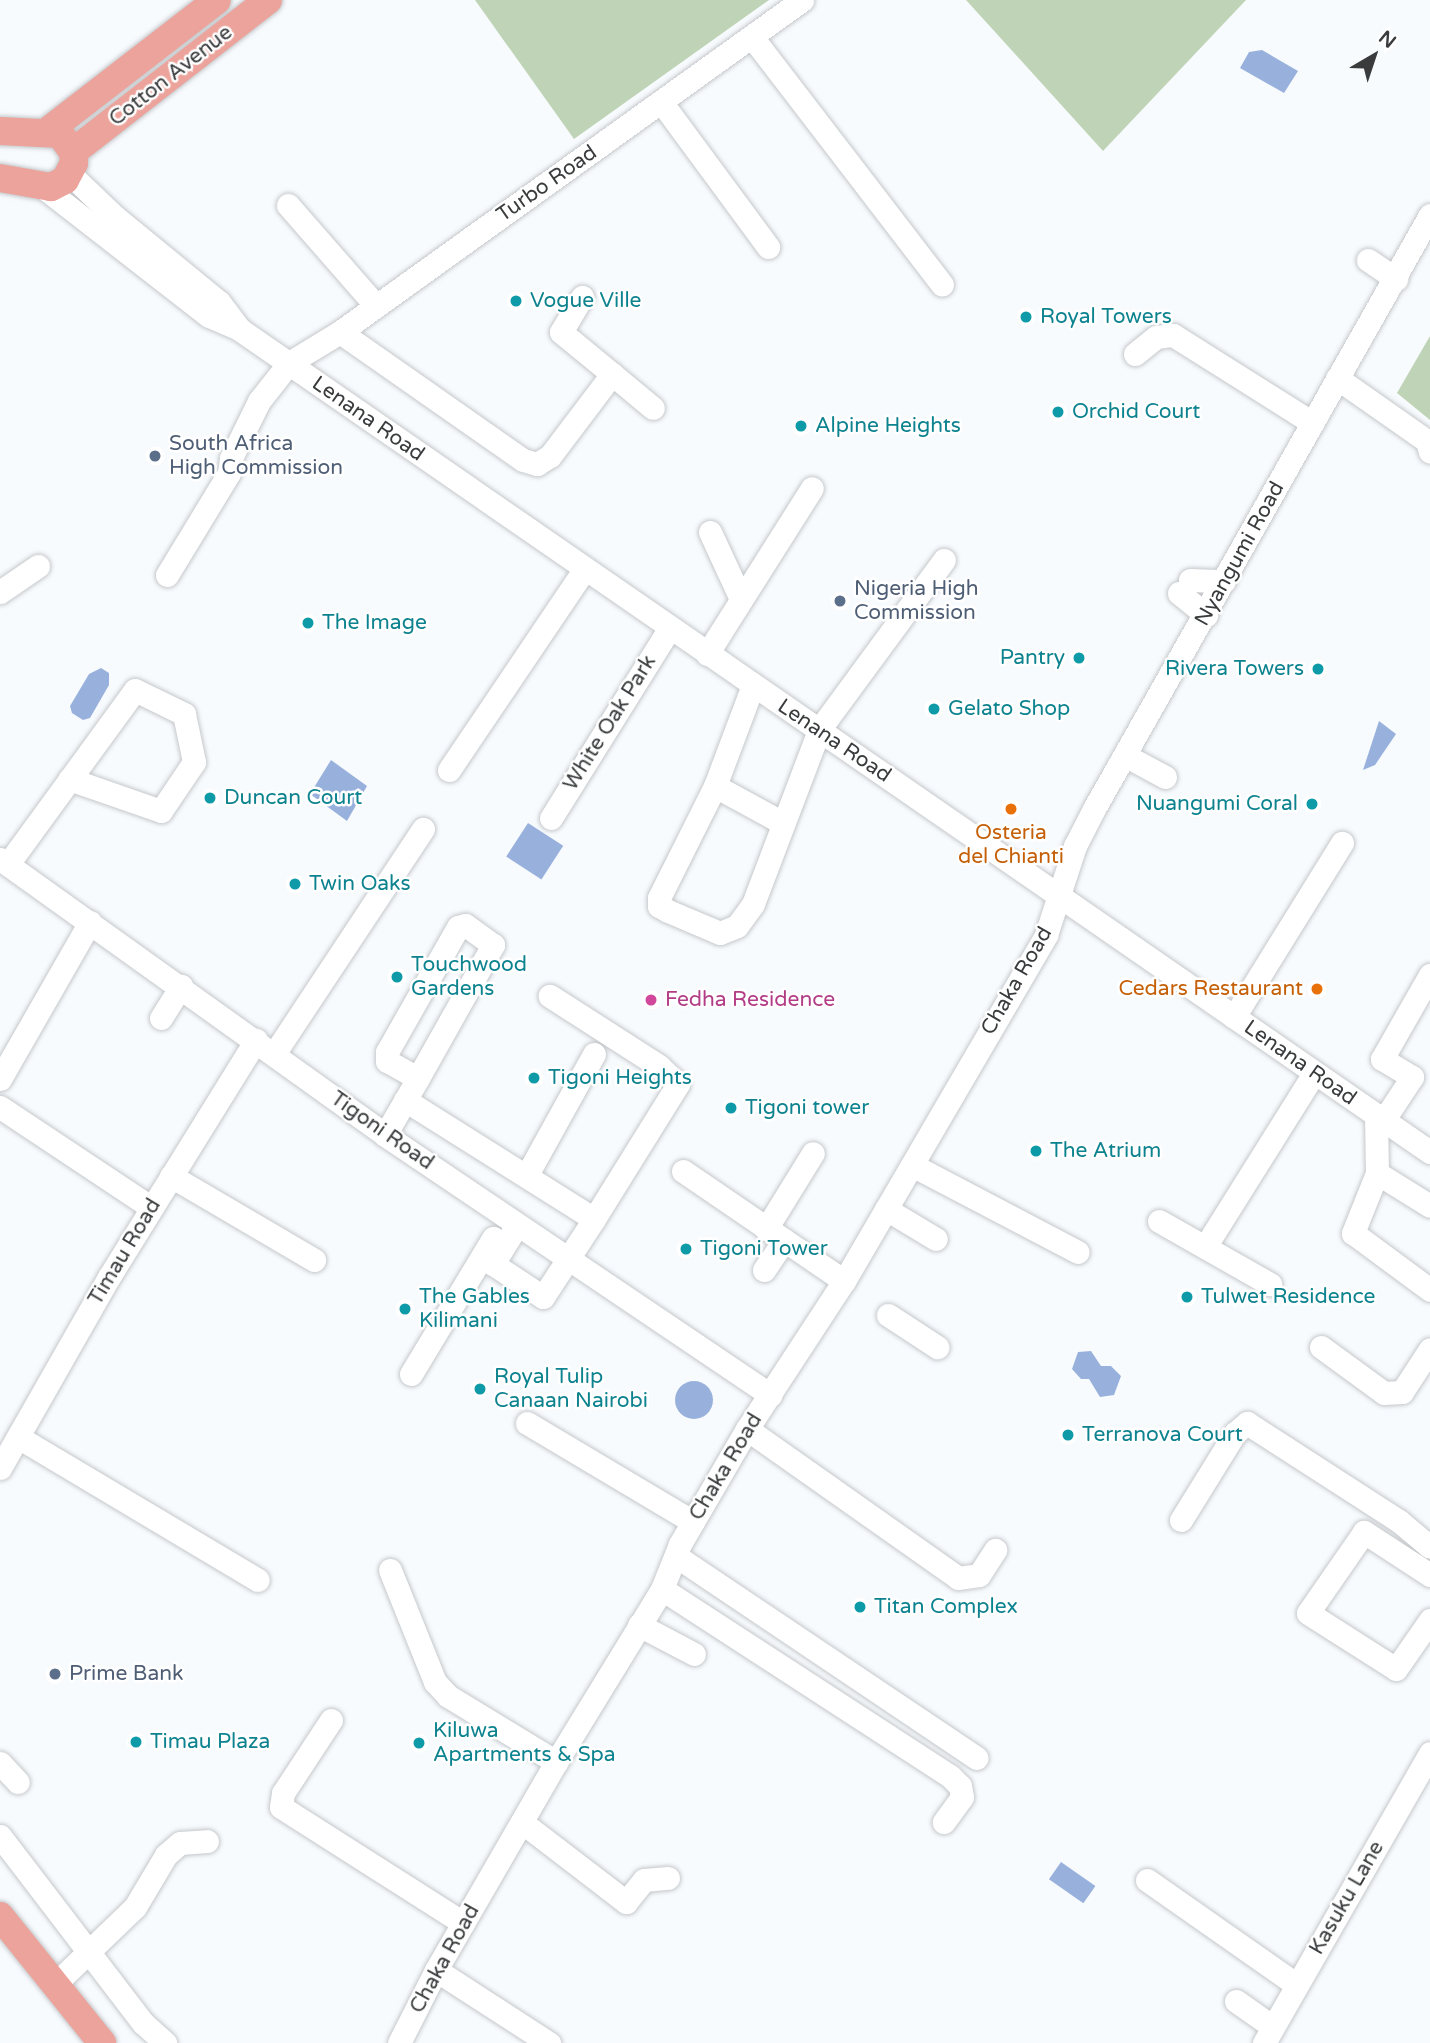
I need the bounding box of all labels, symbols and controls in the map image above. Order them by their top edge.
street label: Cotton Avenue [105,20,237,132]
north arrow [1339,21,1409,91]
text: N [1374,26,1400,53]
street label: Turbo Road [492,140,602,228]
place label: Vogue Ville [530,288,642,314]
marker: Vogue Ville [508,293,524,309]
place label: Royal Towers [1040,304,1172,330]
marker: Royal Towers [1018,309,1034,325]
street label: Lenana Road [307,371,429,467]
place label: Orchid Court [1072,399,1200,425]
marker: Orchid Court [1050,404,1066,420]
place label: Alpine Heights [815,413,961,439]
marker: Alpine Heights [793,418,809,434]
place label: South Africa High Commission [169,431,343,481]
marker: South Africa High Commission [147,448,163,464]
street label: Nyangumi Road [1190,477,1290,631]
place label: Nigeria High Commission [854,576,978,626]
marker: Nigeria High Commission [832,593,848,609]
place label: The Image [322,610,427,636]
marker: The Image [300,615,316,631]
place label: Pantry [1000,645,1065,671]
marker: Pantry [1071,650,1087,666]
street label: White Oak Park [558,651,662,795]
place label: Rivera Towers [1165,656,1304,682]
marker: Rivera Towers [1310,661,1326,677]
street label: Lenana Road [772,694,896,788]
place label: Gelato Shop [948,696,1070,722]
marker: Gelato Shop [926,701,942,717]
place label: Duncan Court [224,785,362,811]
marker: Duncan Court [202,790,218,806]
place label: Nuangumi Coral [1136,791,1298,817]
marker: Nuangumi Coral [1304,796,1320,812]
marker: Osteria del Chianti [1003,801,1019,817]
place label: Osteria del Chianti [958,820,1064,870]
place label: Twin Oaks [309,871,410,897]
marker: Twin Oaks [287,876,303,892]
street label: Chaka Road [976,923,1058,1039]
place label: Touchwood Gardens [411,952,527,1002]
marker: Touchwood Gardens [389,969,405,985]
place label: Cedars Restaurant [1118,976,1303,1002]
marker: Cedars Restaurant [1309,981,1325,997]
place label: Fedha Residence [665,987,835,1013]
marker: Fedha Residence [643,992,659,1008]
street label: Lenana Road [1239,1015,1361,1111]
place label: Tigoni Heights [548,1065,692,1091]
marker: Tigoni Heights [526,1070,542,1086]
street label: Tigoni Road [326,1086,438,1176]
place label: Tigoni tower [745,1095,869,1121]
marker: Tigoni tower [723,1100,739,1116]
place label: The Atrium [1050,1138,1161,1164]
marker: The Atrium [1028,1143,1044,1159]
street label: Timau Road [83,1194,167,1310]
place label: Tigoni Tower [700,1236,828,1262]
marker: Tigoni Tower [678,1241,694,1257]
place label: The Gables Kilimani [419,1284,530,1334]
place label: Tulwet Residence [1201,1284,1375,1310]
marker: Tulwet Residence [1179,1289,1195,1305]
marker: The Gables Kilimani [397,1301,413,1317]
place label: Royal Tulip Canaan Nairobi [494,1364,648,1414]
marker: Royal Tulip Canaan Nairobi [472,1381,488,1397]
street label: Chaka Road [684,1409,768,1525]
place label: Terranova Court [1082,1422,1243,1448]
marker: Terranova Court [1060,1427,1076,1443]
place label: Titan Complex [874,1594,1018,1620]
marker: Titan Complex [852,1599,868,1615]
place label: Prime Bank [69,1661,183,1687]
marker: Prime Bank [47,1666,63,1682]
place label: Kiluwa Apartments & Spa [433,1718,616,1768]
place label: Timau Plaza [150,1729,270,1755]
marker: Timau Plaza [128,1734,144,1750]
marker: Kiluwa Apartments & Spa [411,1735,427,1751]
street label: Kasuku Lane [1304,1837,1390,1959]
street label: Chaka Road [405,1900,485,2018]

